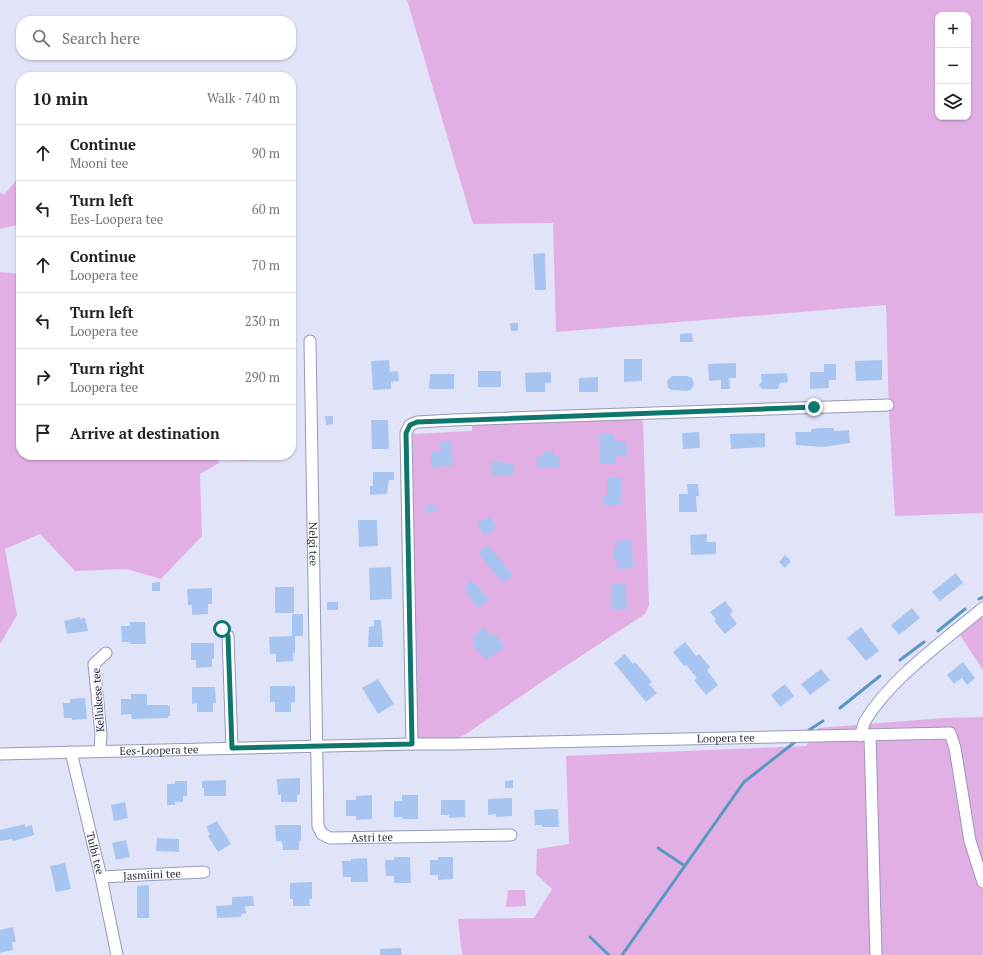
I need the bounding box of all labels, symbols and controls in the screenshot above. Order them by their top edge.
map controls [935,12,971,120]
button: + [935,12,971,48]
search box [16,16,296,60]
icon: search [30,27,52,49]
text: Search here [62,28,140,48]
button: − [935,48,971,84]
button: layers [935,84,971,120]
text: 10 min [32,87,88,110]
text: Walk · 740 m [207,89,280,107]
text: Continue [70,134,136,154]
icon: ahead [32,142,54,164]
text: 90 m [252,144,280,162]
text: Mooni tee [70,154,128,172]
text: Turn left [70,190,134,210]
icon: left [32,198,54,220]
text: 60 m [252,200,280,218]
text: Ees-Loopera tee [70,210,163,228]
text: Continue [70,246,136,266]
icon: ahead [32,254,54,276]
text: 70 m [252,256,280,274]
text: Loopera tee [70,266,138,284]
text: Turn left [70,302,134,322]
icon: left [32,310,54,332]
text: 230 m [245,312,280,330]
text: Loopera tee [70,322,138,340]
text: Turn right [70,358,145,378]
icon: right [32,366,54,388]
text: 290 m [245,368,280,386]
text: Loopera tee [70,378,138,396]
route end [805,398,823,416]
icon: arrive [32,422,54,444]
text: Arrive at destination [70,423,220,443]
street label: Nelgi tee [306,522,321,566]
route start [213,620,231,638]
street label: Kellukese tee [89,667,107,733]
street label: Loopera tee [697,730,755,746]
street label: Ees-Loopera tee [119,742,199,758]
street label: Tulbi tee [83,830,107,876]
street label: Astri tee [351,830,394,845]
street label: Jasmiini tee [123,866,182,883]

